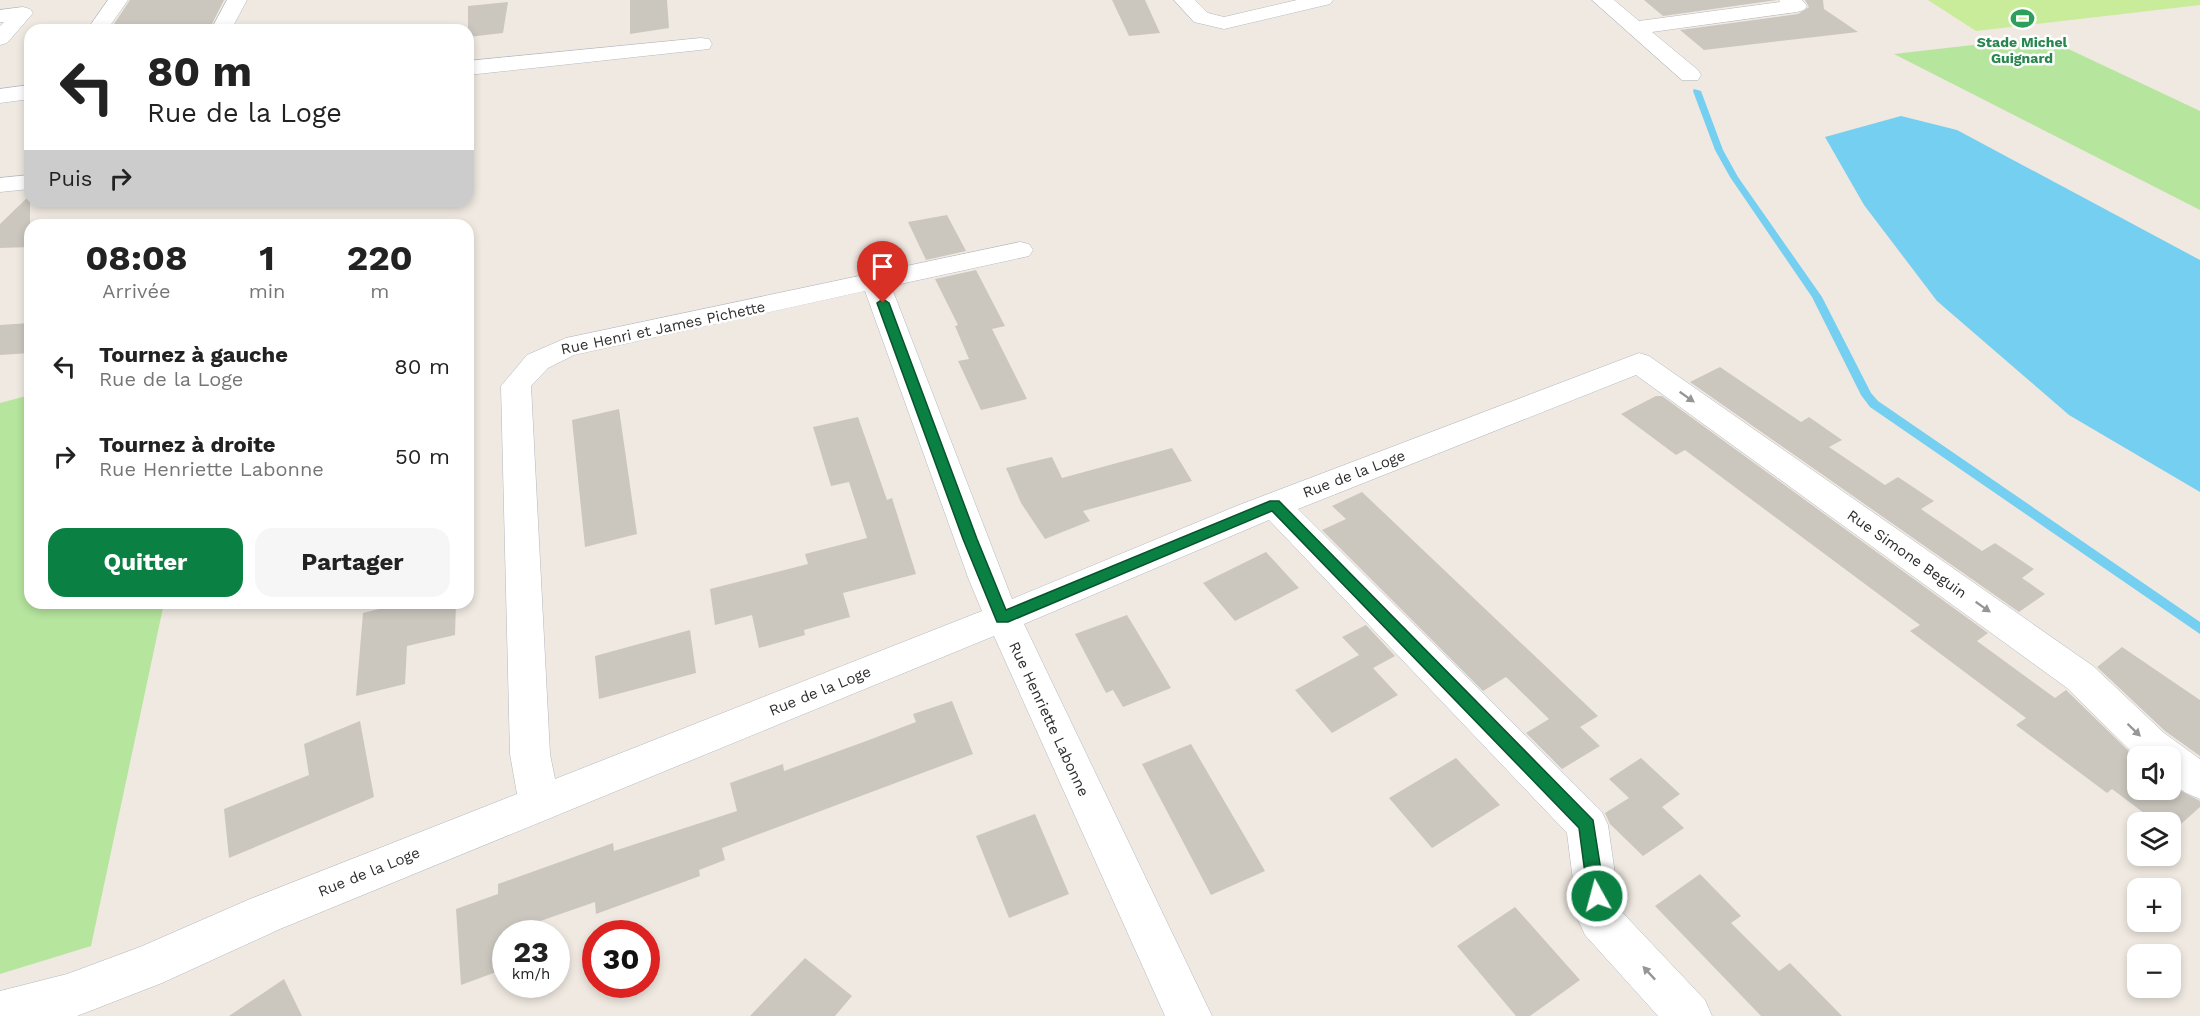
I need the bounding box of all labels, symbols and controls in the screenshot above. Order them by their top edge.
sports icon: Stade Michel Guignard [2009,5,2035,31]
place label: Stade Michel Guignard [1977,34,2068,66]
text: 80 m [147,47,252,96]
icon: left [48,48,126,126]
text: Rue de la Loge [147,97,342,129]
icon: right [104,162,137,195]
text: Puis [48,166,92,191]
text: 08:08 [85,237,188,279]
text: 1 [259,237,275,279]
text: 220 [347,237,413,279]
pin [857,241,908,303]
icon: arrive [866,250,899,283]
text: Arrivée [102,279,171,303]
text: min [249,279,286,303]
text: m [370,279,389,303]
street label: Rue Henri et James Pichette [559,298,767,358]
text: Tournez à gauche [99,342,288,367]
icon: left [48,350,81,383]
text: 80 m [394,354,450,379]
text: Rue de la Loge [99,367,243,391]
one-way arrow [1679,391,1695,402]
text: Tournez à droite [99,432,276,457]
icon: right [48,440,81,473]
text: 50 m [395,444,450,469]
street label: Rue de la Loge [1300,446,1408,502]
text: Rue Henriette Labonne [99,457,324,481]
street label: Rue Simone Beguin [1844,506,1970,602]
button: Quitter [48,528,243,597]
button: Partager [255,528,450,597]
one-way arrow [1975,601,1990,613]
street label: Rue Henriette Labonne [1005,639,1093,799]
street label: Rue de la Loge [766,662,874,720]
one-way arrow [2127,722,2141,736]
map controls [2127,746,2181,998]
button: sound [2127,746,2181,800]
button: layers [2127,812,2181,866]
street label: Rue de la Loge [315,843,423,901]
position arrow [1565,864,1629,928]
button: + [2127,878,2181,932]
speed limit sign: 30 [582,920,660,998]
text: 23 [513,934,549,969]
button: − [2127,944,2181,998]
text: km/h [512,965,550,983]
one-way arrow [1642,966,1656,981]

